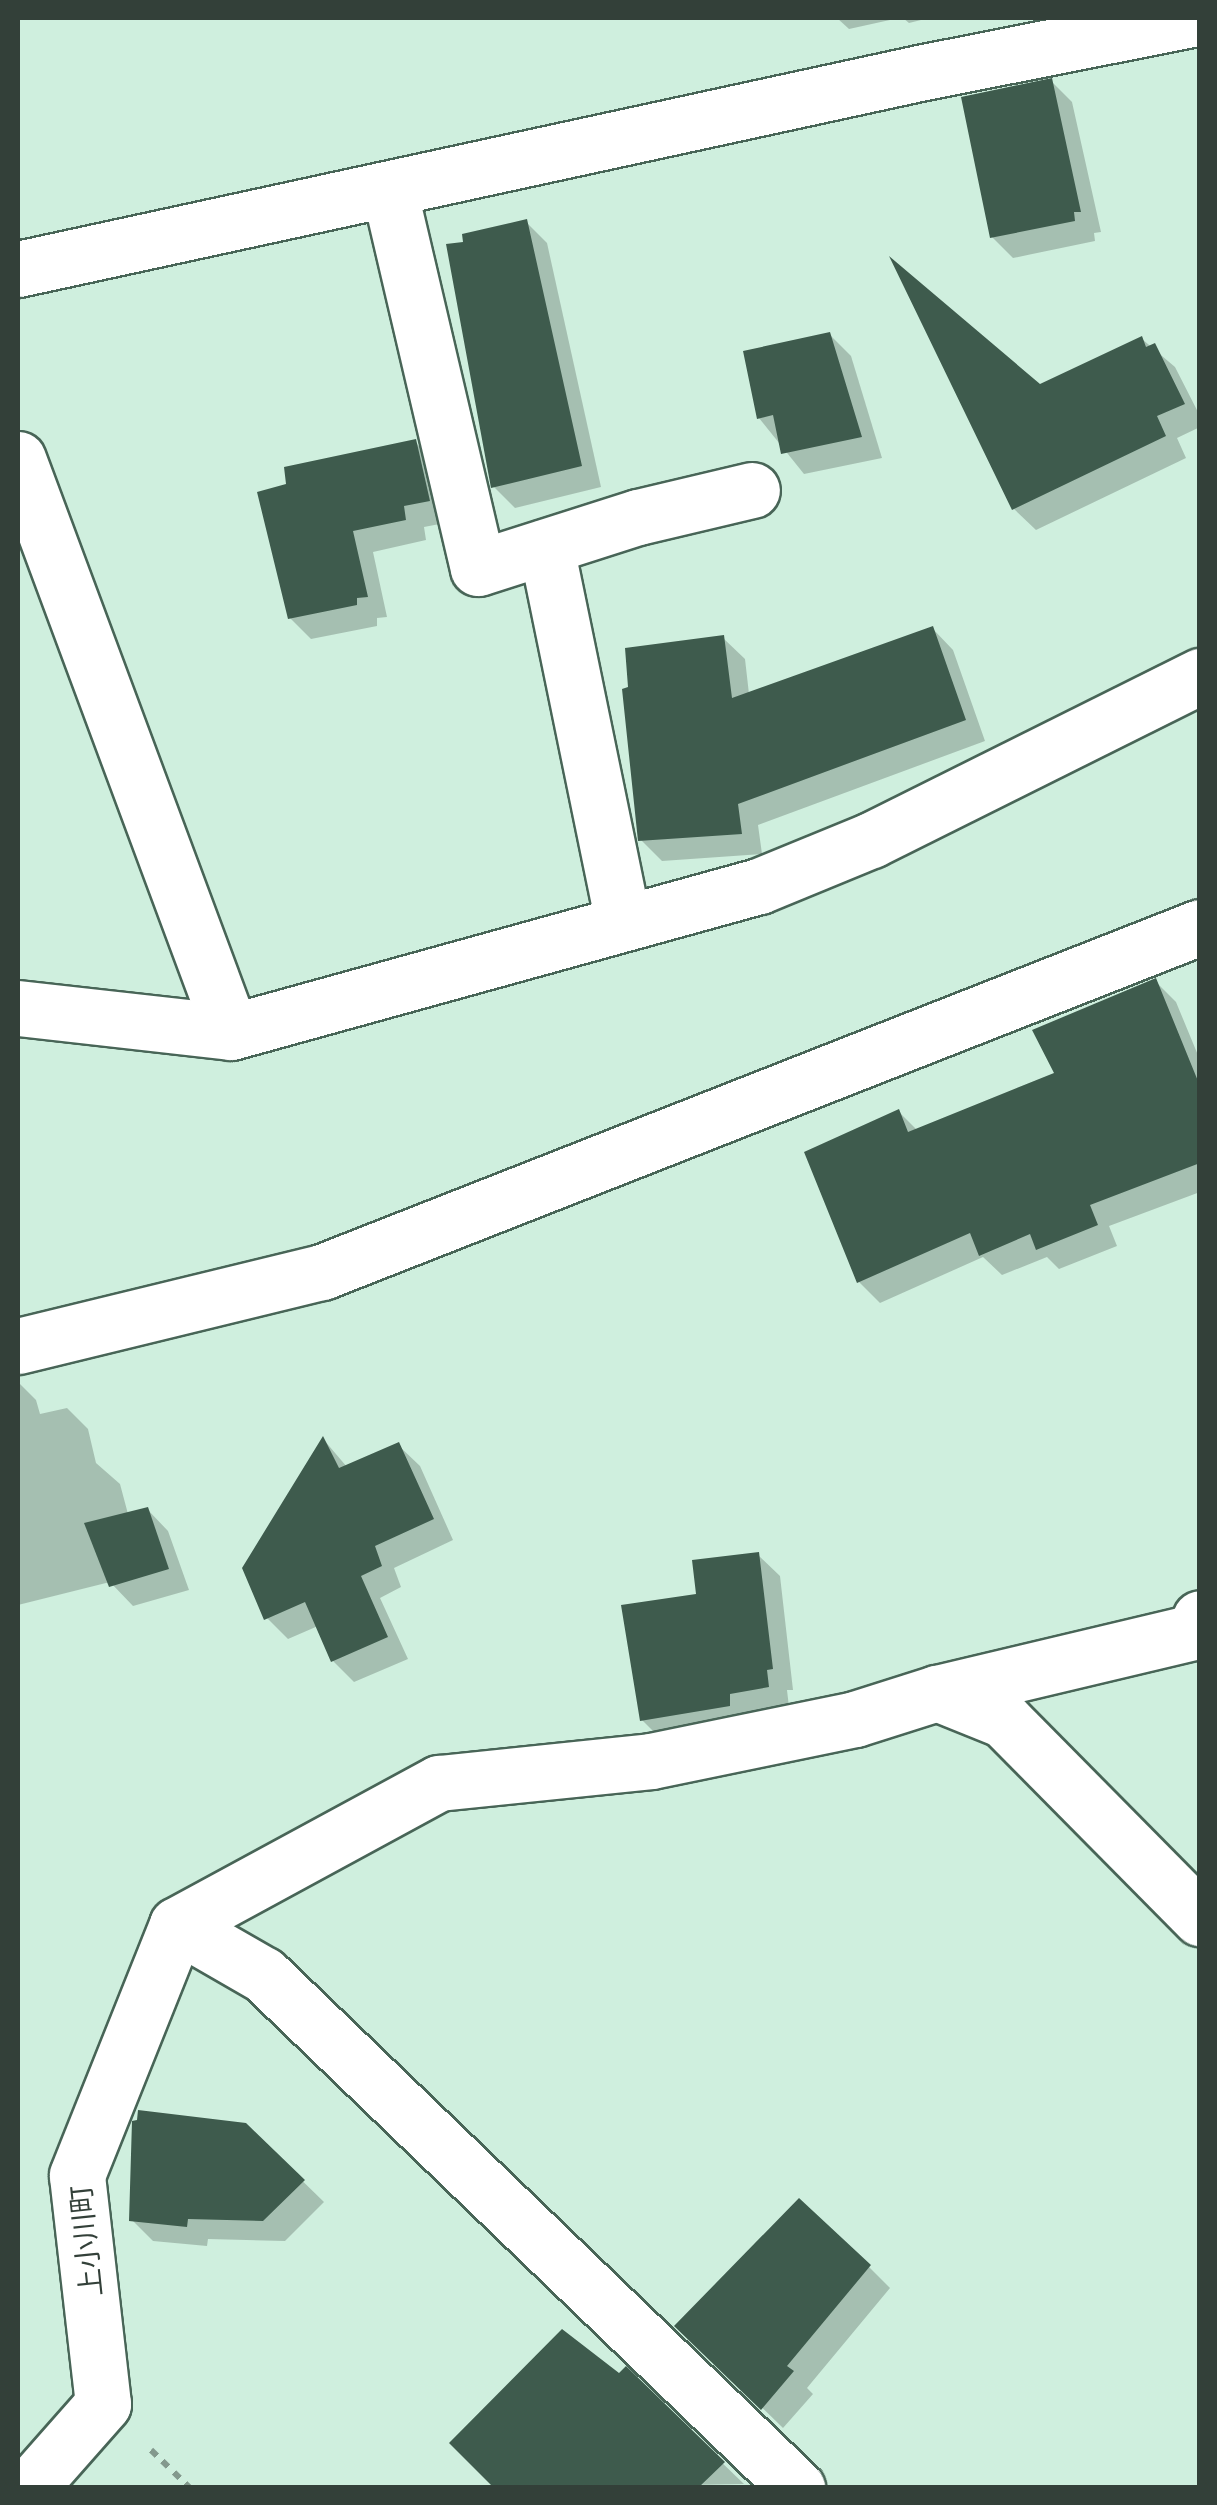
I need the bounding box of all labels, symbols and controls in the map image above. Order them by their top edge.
street label: 上小川町 [62,2184,108,2298]

